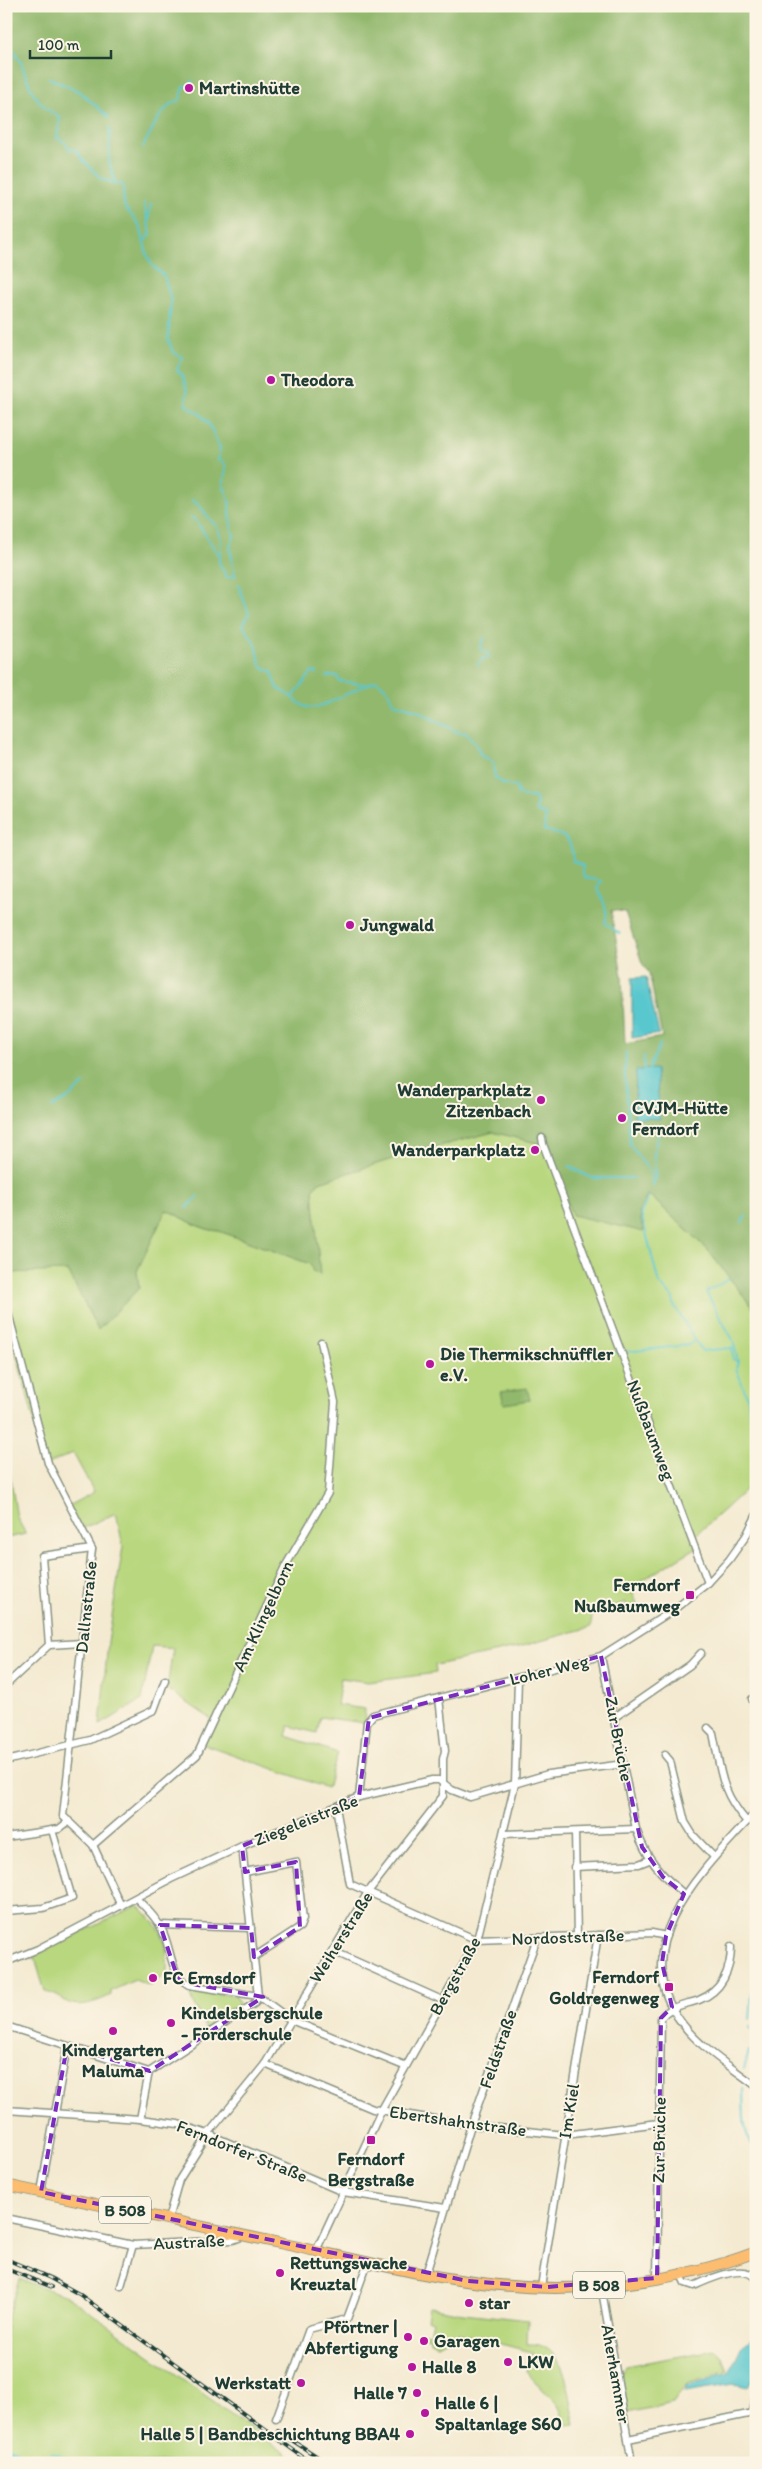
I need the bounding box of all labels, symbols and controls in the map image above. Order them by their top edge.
scale bar [30,28,111,60]
text: 100 m [38,36,80,54]
place label: Martinshütte [199,77,300,99]
marker: Martinshütte [183,82,195,94]
place label: Theodora [280,369,354,391]
marker: Theodora [265,374,277,386]
place label: Jungwald [359,914,434,936]
marker: Jungwald [344,919,356,931]
place label: Wanderparkplatz Zitzenbach [397,1079,532,1122]
marker: Wanderparkplatz Zitzenbach [535,1094,547,1106]
place label: CVJM-Hütte Ferndorf [632,1097,729,1140]
marker: CVJM-Hütte Ferndorf [616,1112,628,1124]
place label: Wanderparkplatz [391,1139,526,1161]
marker: Wanderparkplatz [529,1144,541,1156]
place label: Die Thermikschnüffler e.V. [440,1343,614,1386]
marker: Die Thermikschnüffler e.V. [424,1358,436,1370]
street label: Nußbaumweg [622,1377,681,1484]
street label: Am Klingelborn [228,1556,299,1675]
street label: Dallnstraße [70,1560,102,1654]
place label: Ferndorf Nußbaumweg [574,1574,681,1617]
marker: Ferndorf Nußbaumweg [684,1589,696,1601]
street label: Loher Weg [507,1649,592,1690]
street label: Zur Brüche [600,1695,638,1783]
street label: Ziegeleistraße [251,1789,361,1851]
street label: Weiherstraße [304,1887,378,1987]
street label: Nordoststraße [511,1924,625,1950]
street label: Bergstraße [424,1933,486,2019]
place label: Ferndorf Goldregenweg [549,1966,660,2009]
place label: FC Ernsdorf [163,1967,256,1989]
marker: FC Ernsdorf [147,1972,159,1984]
marker: Ferndorf Goldregenweg [663,1981,675,1993]
place label: Kindelsbergschule - Förderschule [181,2002,323,2045]
street label: Feldstraße [474,2007,522,2091]
marker: Kindelsbergschule - Förderschule [165,2017,177,2029]
marker: Kindergarten Maluma [107,2025,119,2037]
place label: Kindergarten Maluma [62,2039,165,2082]
street label: Im Kiel [554,2082,584,2140]
street label: Zur Brüche [647,2097,671,2183]
street label: Ebertshahnstraße [388,2100,528,2142]
street label: Ferndorfer Straße [173,2115,311,2187]
marker: Ferndorf Bergstraße [365,2134,377,2146]
place label: Ferndorf Bergstraße [328,2148,415,2191]
road number: B 508 [99,2196,151,2224]
street label: Austraße [153,2229,225,2255]
place label: Rettungswache Kreuztal [290,2252,408,2295]
marker: Rettungswache Kreuztal [274,2267,286,2279]
road number: B 508 [573,2272,625,2298]
place label: star [479,2292,511,2314]
marker: star [463,2297,475,2309]
place label: Pförtner | Abfertigung [304,2316,399,2359]
street label: Aherhammer [596,2323,636,2426]
place label: Garagen [434,2330,501,2352]
marker: Pförtner | Abfertigung [402,2331,414,2343]
marker: Garagen [418,2335,430,2347]
place label: LKW [518,2351,554,2373]
place label: Halle 8 [422,2356,477,2378]
marker: LKW [502,2356,514,2368]
marker: Halle 8 [406,2361,418,2373]
place label: Werkstatt [215,2372,291,2394]
marker: Werkstatt [295,2377,307,2389]
place label: Halle 7 [353,2382,407,2404]
marker: Halle 7 [411,2387,423,2399]
place label: Halle 6 | Spaltanlage S60 [435,2392,562,2435]
marker: Halle 6 | Spaltanlage S60 [419,2407,431,2419]
place label: Halle 5 | Bandbeschichtung BBA4 [140,2423,400,2445]
marker: Halle 5 | Bandbeschichtung BBA4 [404,2428,416,2440]

